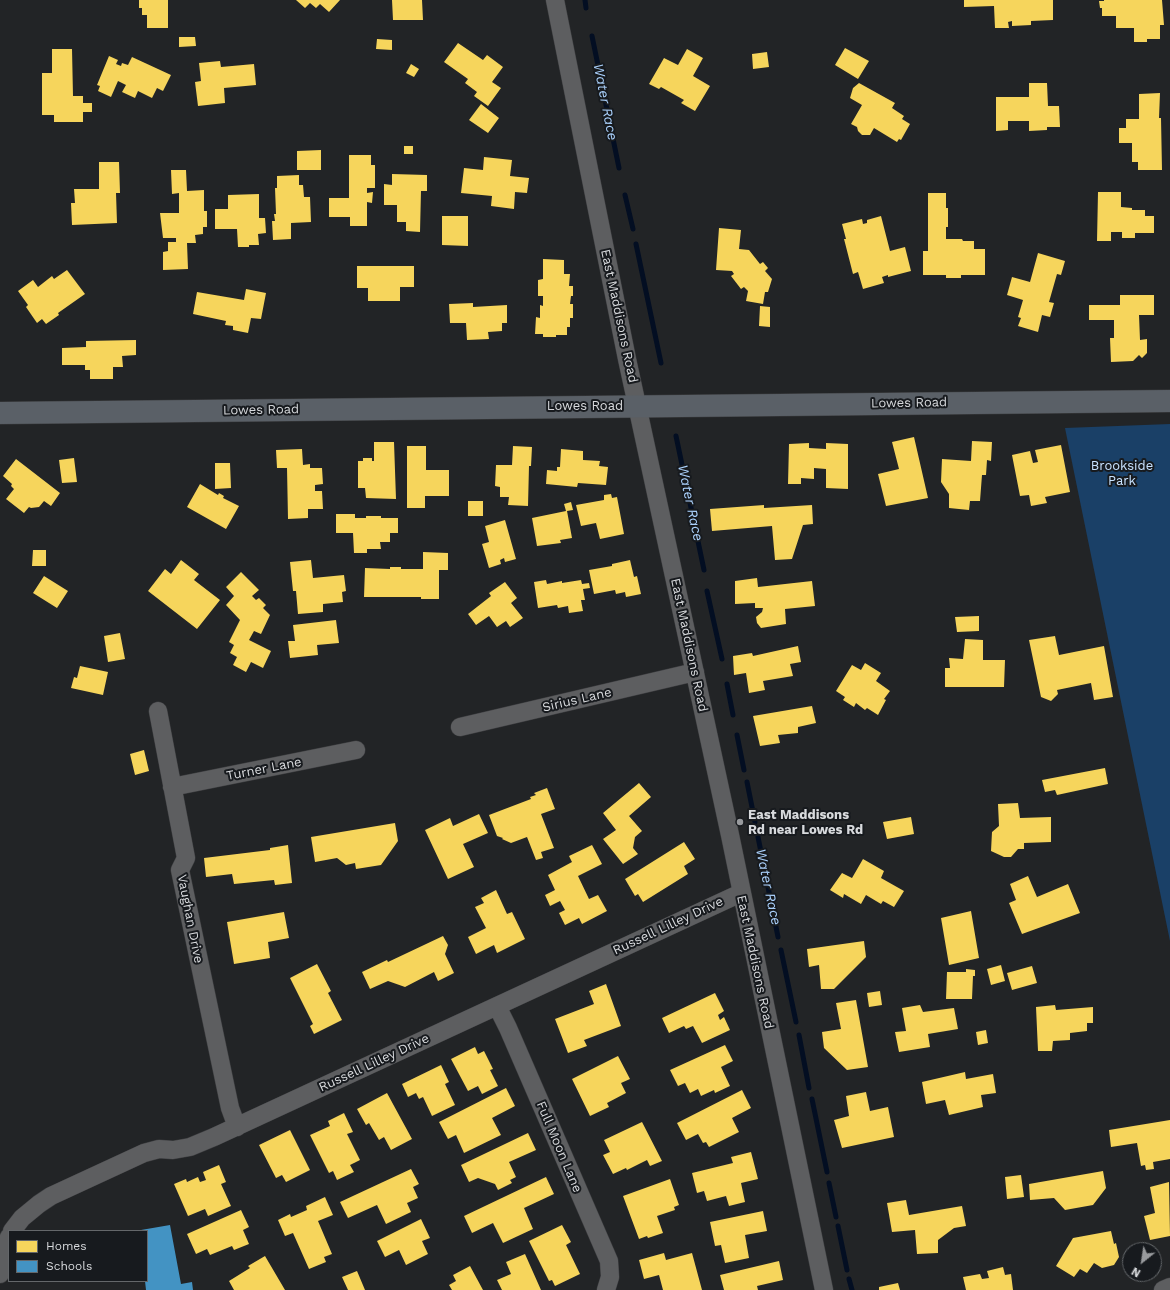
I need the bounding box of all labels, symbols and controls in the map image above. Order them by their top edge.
water label: Water Race [589,62,621,142]
street label: East Maddisons Road [597,248,641,384]
street label: Lowes Road [871,395,947,411]
street label: Lowes Road [547,398,623,414]
street label: Lowes Road [223,402,299,418]
park label: Brookside Park [1091,458,1153,489]
water label: Water Race [674,463,706,543]
street label: East Maddisons Road [667,577,711,713]
street label: Sirius Lane [541,684,613,716]
street label: Turner Lane [225,754,303,784]
place label: East Maddisons Rd near Lowes Rd [748,807,863,838]
marker: East Maddisons Rd near Lowes Rd [735,817,745,827]
water label: Water Race [752,847,784,927]
street label: Vaughan Drive [174,873,206,965]
street label: Russell Lilley Drive [610,894,726,958]
street label: East Maddisons Road [733,894,777,1030]
street label: Russell Lilley Drive [316,1031,432,1095]
street label: Full Moon Lane [533,1099,585,1195]
legend [8,1230,148,1282]
text: Homes [46,1239,87,1253]
north arrow [1122,1242,1162,1282]
text: Schools [46,1259,92,1273]
text: N [1129,1264,1143,1280]

